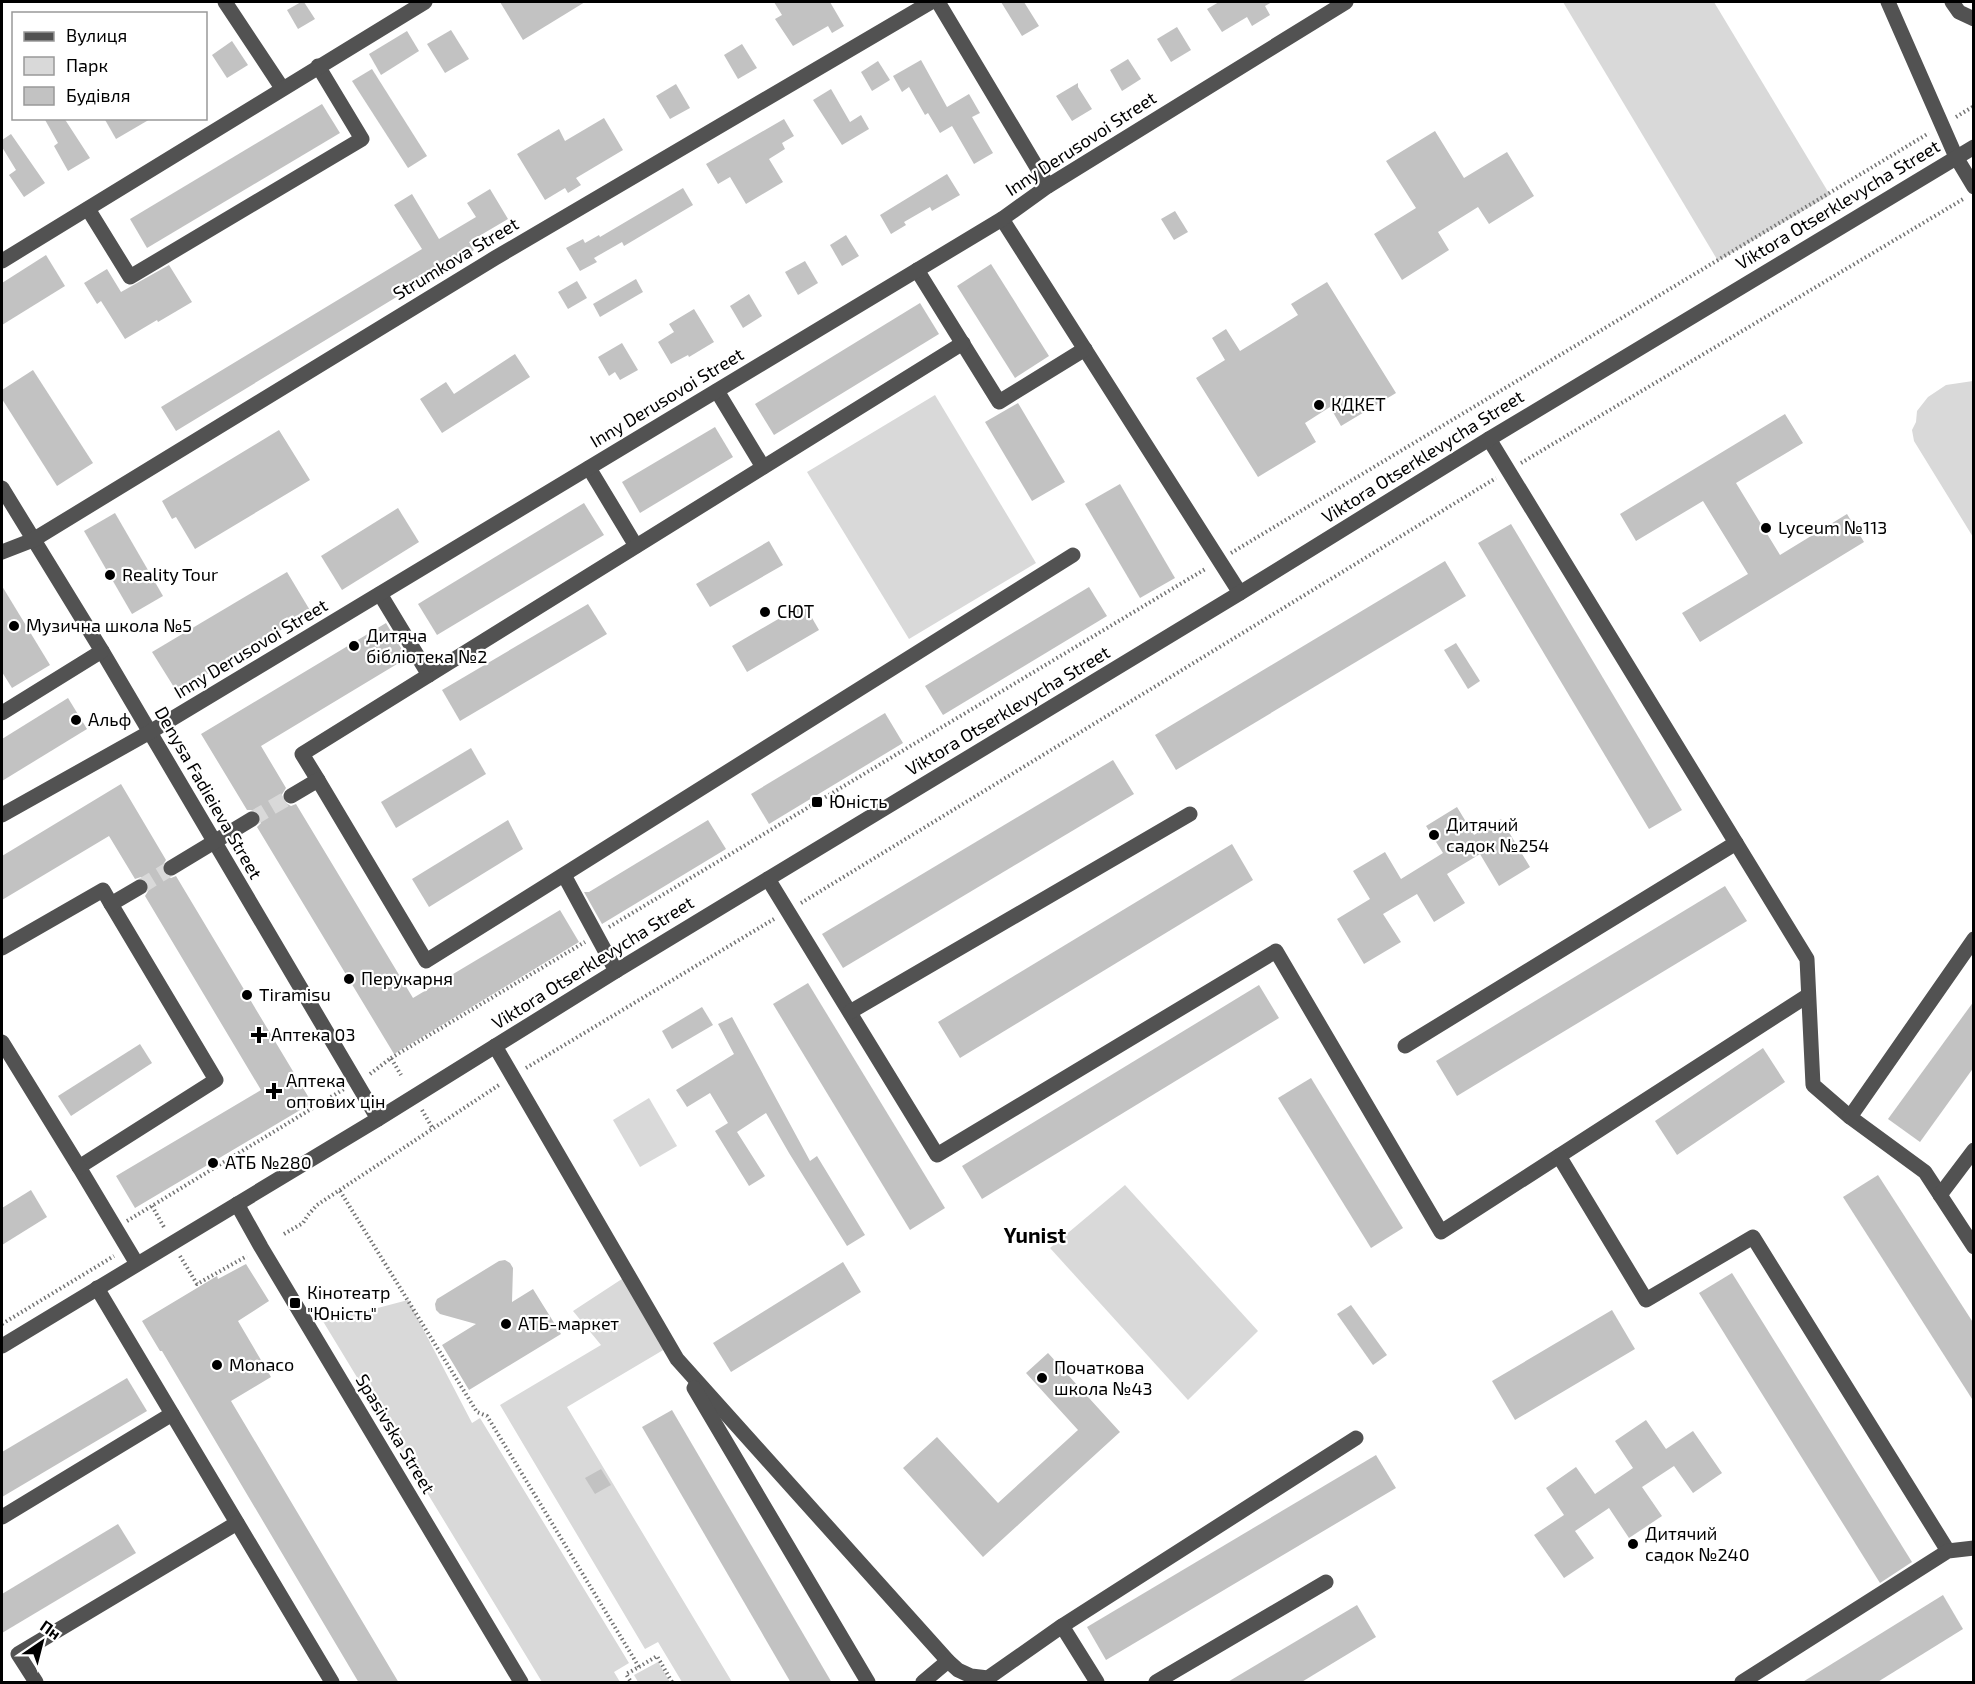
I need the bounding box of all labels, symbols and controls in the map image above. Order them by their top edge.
legend [12,12,207,120]
text: Вулиця [66,24,127,46]
text: Парк [66,54,108,76]
text: Будівля [66,84,130,106]
street label: Inny Derusovoi Street [1001,86,1160,200]
street label: Viktora Otserklevycha Street [1732,134,1944,274]
street label: Strumkova Street [389,212,522,304]
street label: Inny Derusovoi Street [586,343,747,452]
street label: Viktora Otserklevycha Street [1317,385,1528,527]
place label: КДКЕТ [1331,393,1386,415]
marker: КДКЕТ [1312,398,1326,412]
place label: Lyceum №113 [1778,516,1887,538]
marker: Lyceum №113 [1759,521,1773,535]
place label: Reality Tour [122,563,218,585]
marker: Reality Tour [103,568,117,582]
street label: Inny Derusovoi Street [170,594,331,703]
place label: СЮТ [777,600,815,622]
marker: СЮТ [758,605,772,619]
place label: Музична школа №5 [26,614,192,636]
marker: Музична школа №5 [7,619,21,633]
place label: Дитяча бібліотека №2 [366,624,487,667]
marker: Дитяча бібліотека №2 [347,639,361,653]
street label: Viktora Otserklevycha Street [902,640,1114,780]
street label: Denysa Fadieieva Street [150,702,267,883]
place label: Альф [88,708,132,730]
marker: Альф [69,713,83,727]
place label: Юність [829,790,888,812]
marker: Юність [810,795,824,809]
place label: Дитячий садок №254 [1446,813,1549,856]
marker: Дитячий садок №254 [1427,828,1441,842]
street label: Viktora Otserklevycha Street [487,891,698,1033]
place label: Перукарня [361,967,453,989]
marker: Перукарня [342,972,356,986]
place label: Tiramisu [259,983,331,1005]
marker: Tiramisu [240,988,254,1002]
place label: Аптека 03 [271,1023,355,1045]
marker: Аптека 03 [252,1028,266,1042]
place label: Аптека оптових цін [286,1069,385,1112]
marker: Аптека оптових цін [267,1084,281,1098]
place label: АТБ №280 [225,1151,312,1173]
marker: АТБ №280 [206,1156,220,1170]
district label: Yunist [1004,1222,1067,1247]
place label: Кінотеатр "Юність" [307,1281,390,1324]
marker: Кінотеатр "Юність" [288,1296,302,1310]
place label: АТБ-маркет [518,1312,619,1334]
marker: АТБ-маркет [499,1317,513,1331]
place label: Monaco [229,1353,294,1375]
place label: Початкова школа №43 [1054,1356,1153,1399]
marker: Monaco [210,1358,224,1372]
street label: Spasivska Street [351,1370,440,1497]
marker: Початкова школа №43 [1035,1371,1049,1385]
place label: Дитячий садок №240 [1645,1522,1750,1565]
marker: Дитячий садок №240 [1626,1537,1640,1551]
north arrow [12,1612,72,1672]
text: Пн [37,1616,65,1643]

